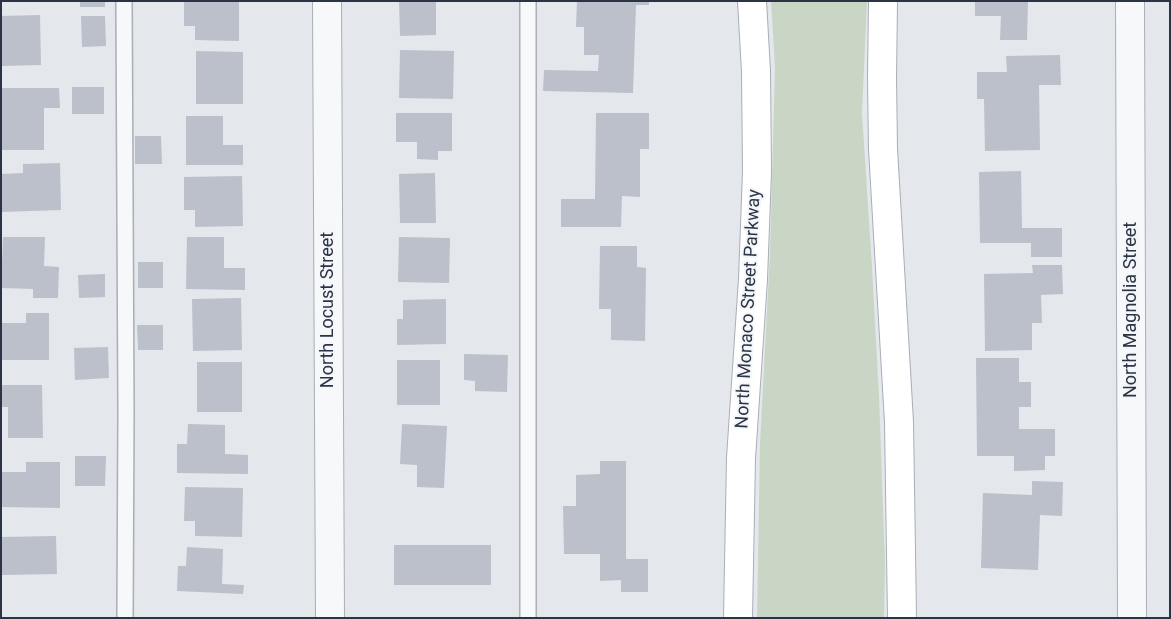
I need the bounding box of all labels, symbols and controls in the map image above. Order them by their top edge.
street label: North Monaco Street Parkway [732,189,766,429]
street label: North Magnolia Street [1120,222,1142,398]
street label: North Locust Street [317,232,339,388]

